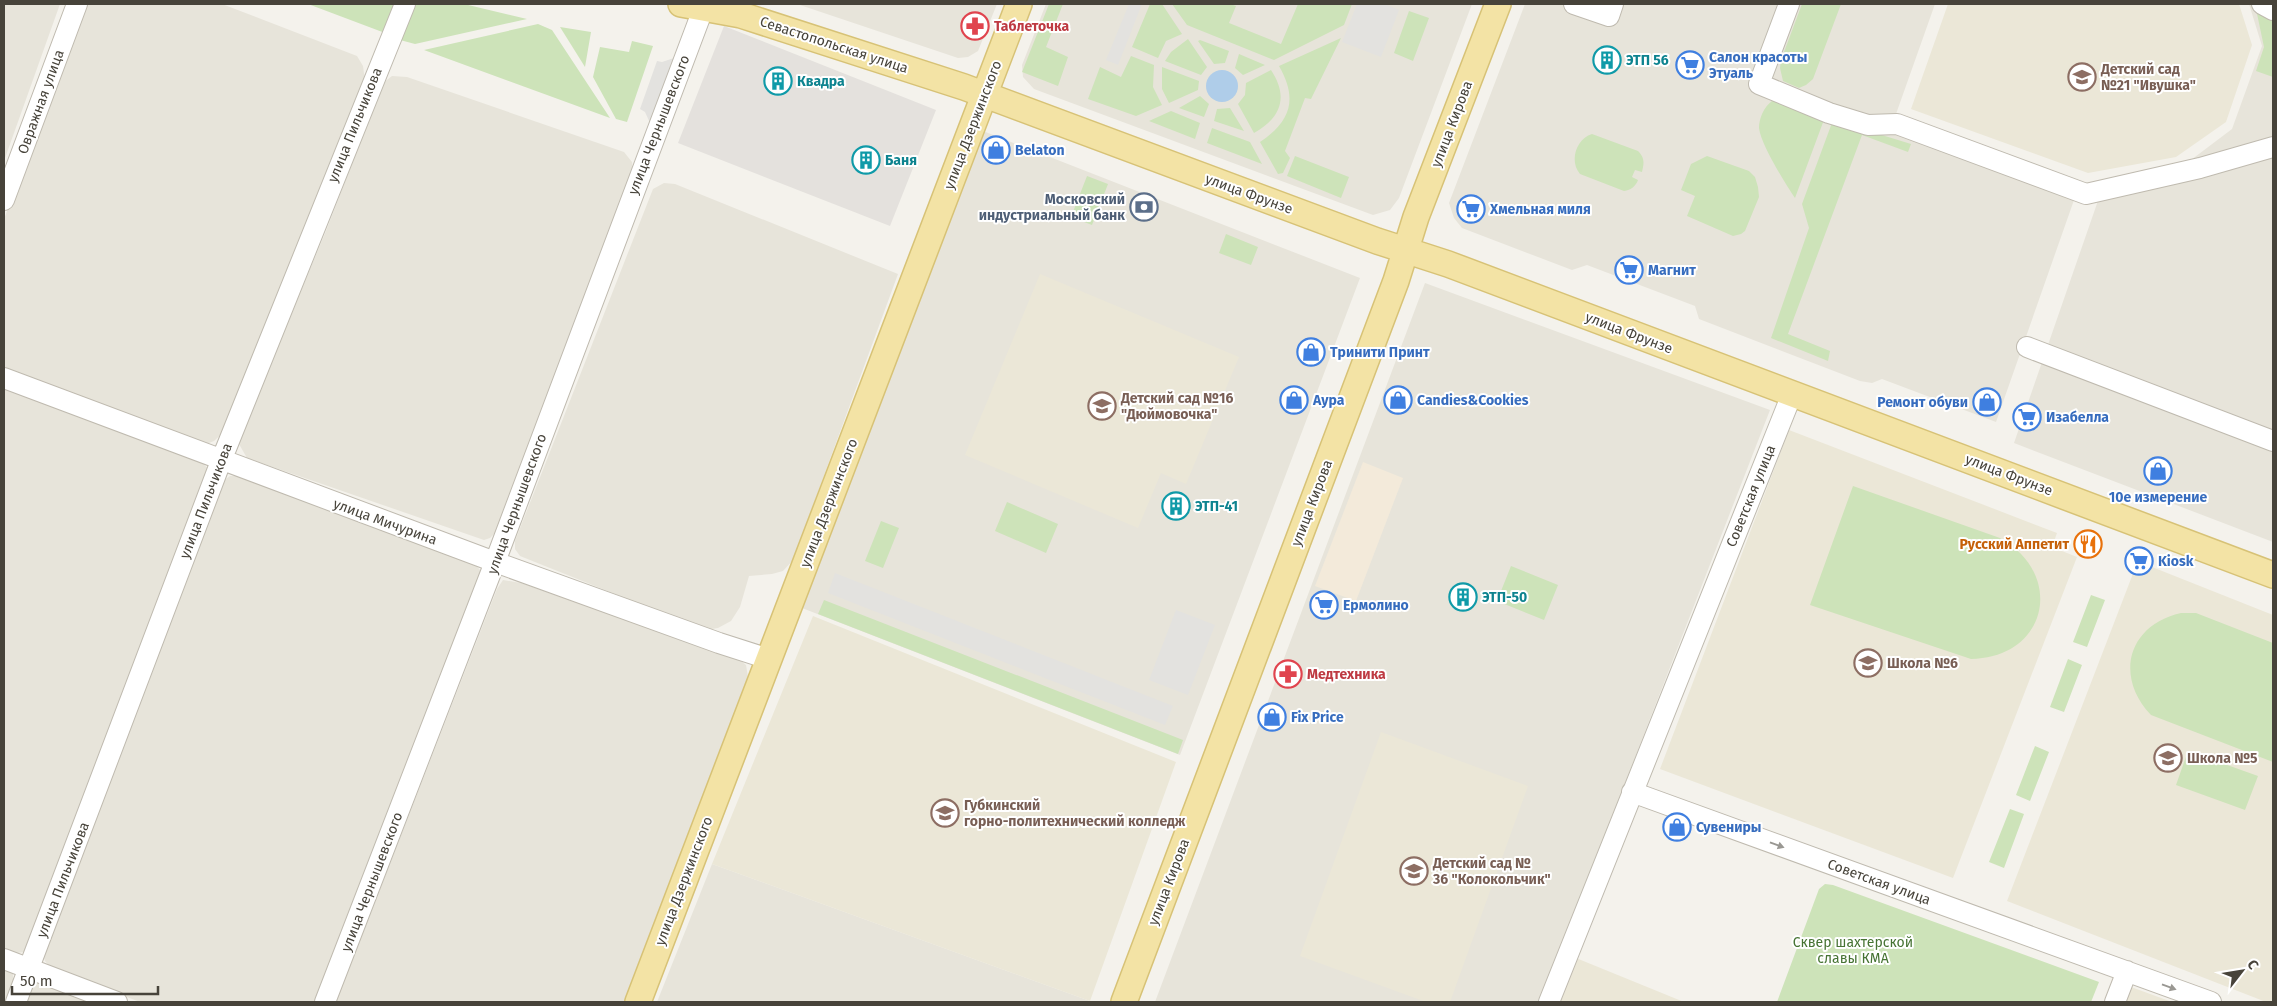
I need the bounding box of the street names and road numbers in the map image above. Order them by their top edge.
street label: Севастопольская улица [758,13,910,77]
street label: Овражная улица [14,48,68,156]
street label: улица Чернышевского [624,53,694,197]
street label: улица Дзержинского [941,58,1005,192]
street label: улица Пильчикова [324,65,386,185]
street label: улица Кирова [1428,78,1476,170]
street label: улица Фрунзе [1203,170,1295,218]
street label: улица Фрунзе [1583,309,1675,357]
street label: улица Чернышевского [484,431,550,577]
street label: улица Дзержинского [797,436,861,570]
street label: улица Пильчикова [176,441,236,561]
street label: Советская улица [1723,442,1779,550]
street label: улица Фрунзе [1963,451,2055,499]
street label: улица Кирова [1288,457,1336,549]
street label: улица Мичурина [331,495,439,549]
street label: улица Чернышевского [337,810,407,954]
street label: улица Дзержинского [652,814,716,948]
street label: улица Пильчикова [33,820,93,940]
street label: улица Кирова [1145,836,1193,928]
street label: Советская улица [1825,855,1933,909]

